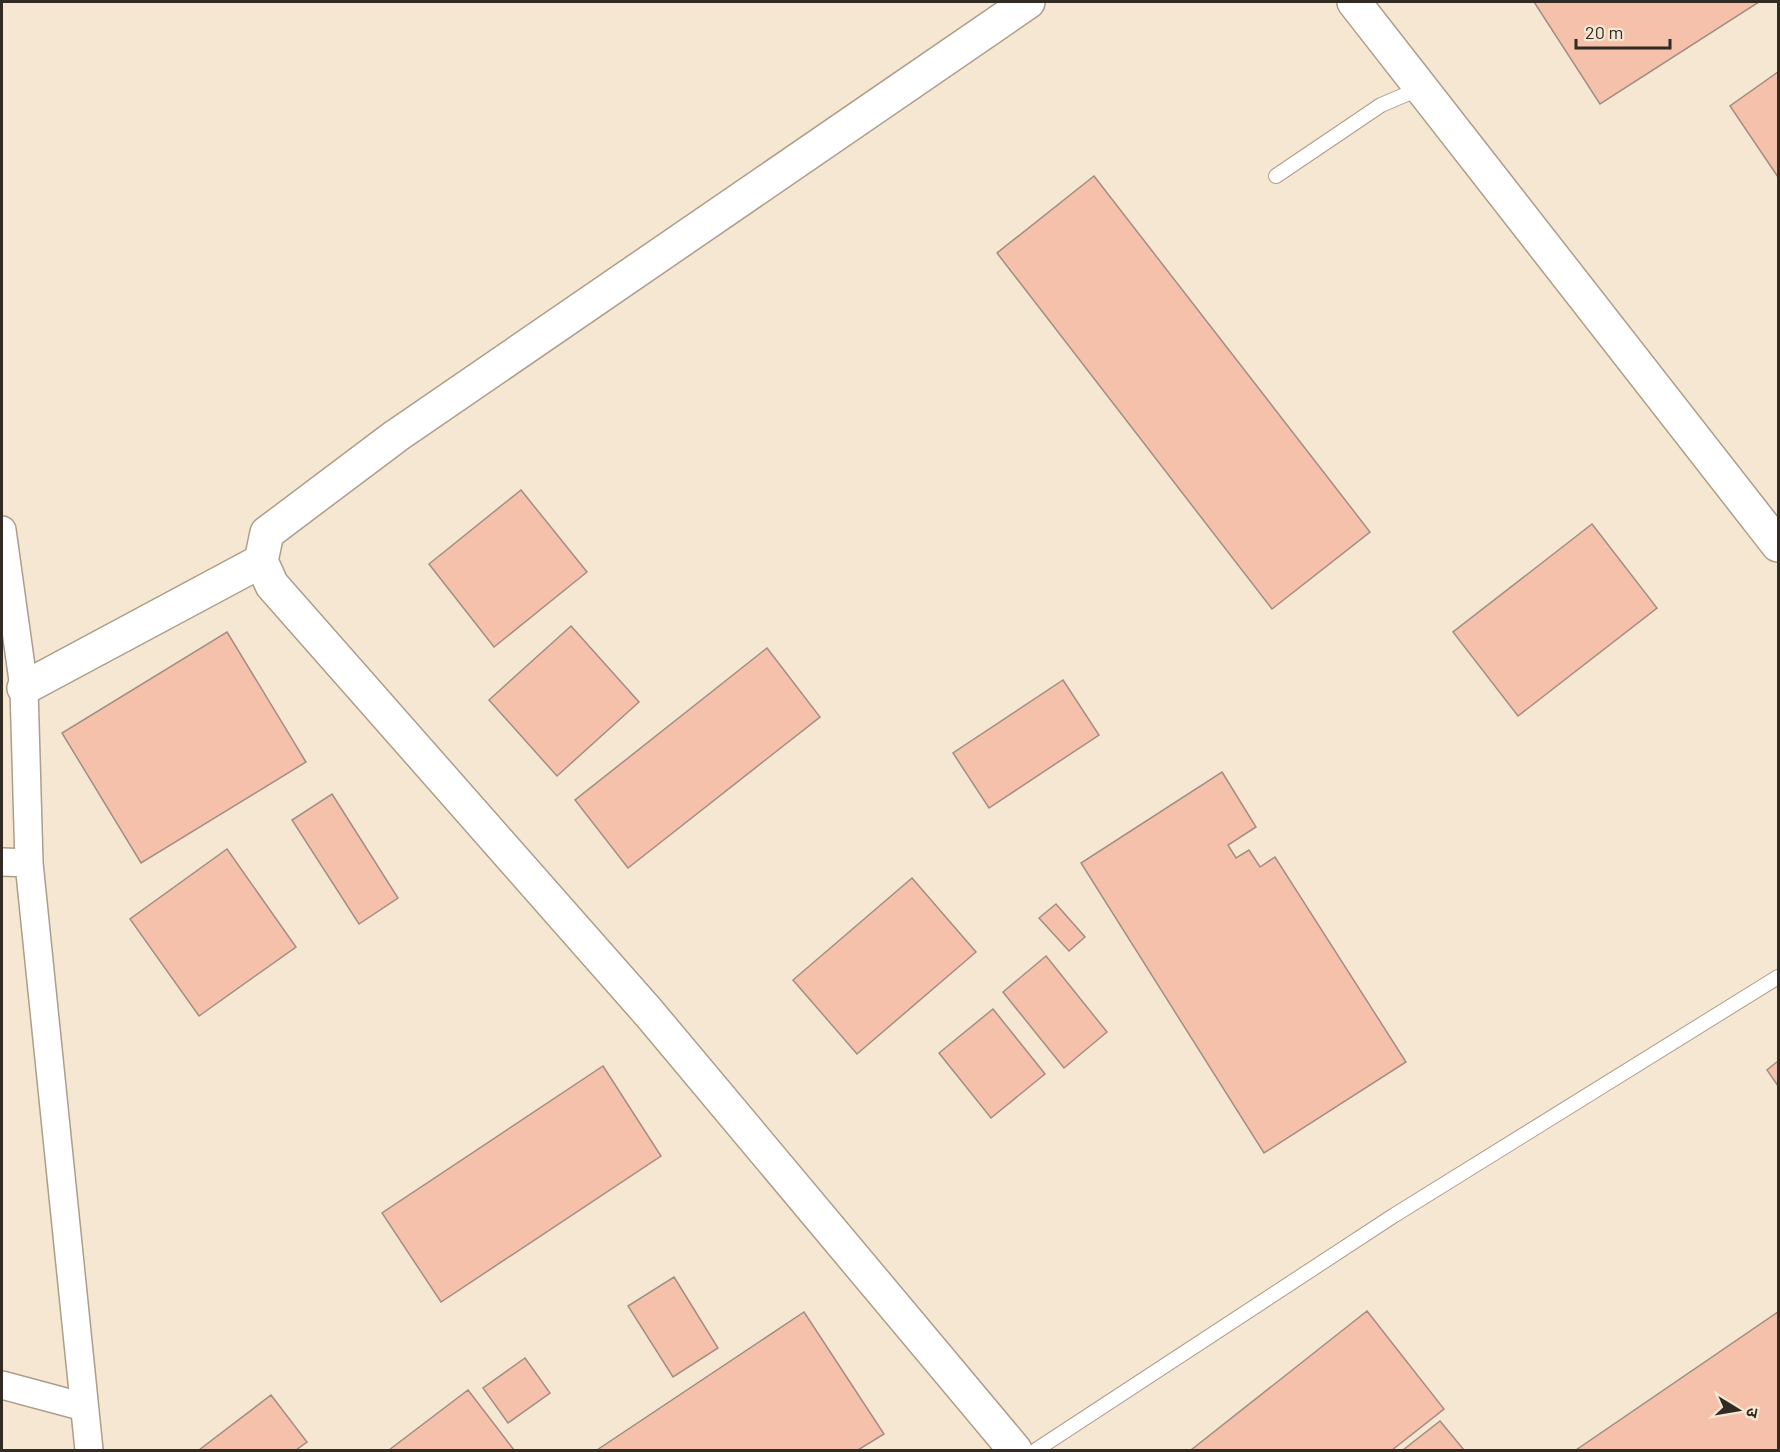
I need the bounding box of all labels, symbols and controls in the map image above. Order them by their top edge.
scale bar [1576,12,1670,50]
text: 20 m [1585,21,1623,43]
north arrow [1708,1380,1768,1440]
text: उ [1743,1407,1763,1420]

